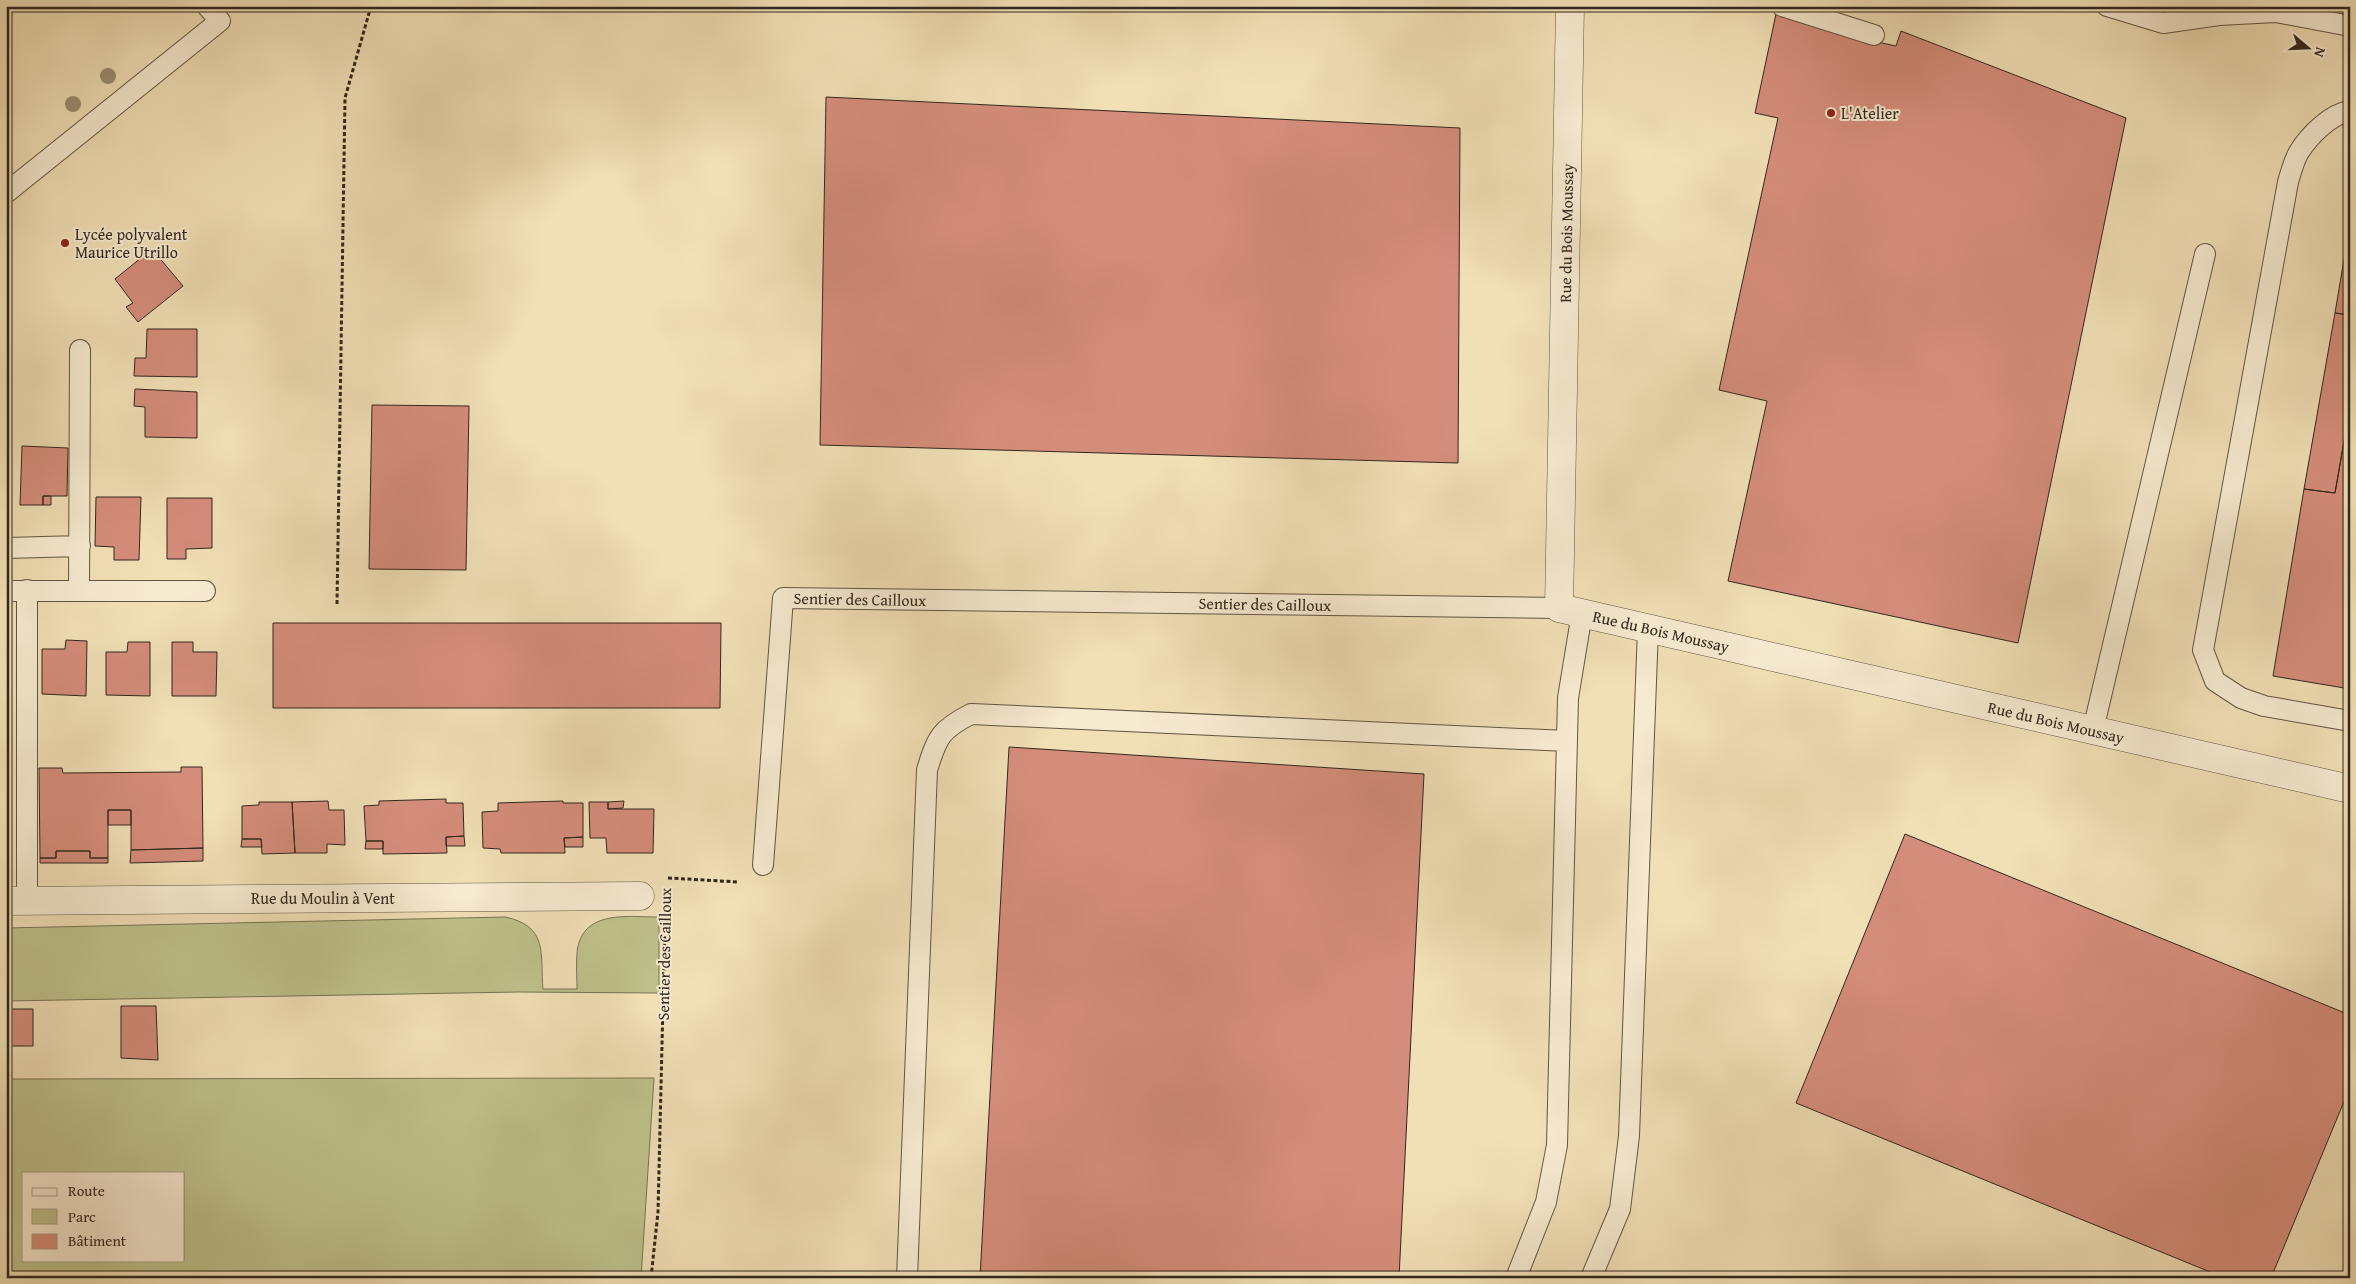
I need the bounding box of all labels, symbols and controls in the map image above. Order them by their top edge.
north arrow [2284,22,2334,72]
text: N [2309,45,2331,61]
place label: L'Atelier [1841,101,1899,125]
marker: L'Atelier [1825,107,1837,119]
street label: Rue du Bois Moussay [1553,163,1579,303]
place label: Lycée polyvalent Maurice Utrillo [75,222,188,264]
marker: Lycée polyvalent Maurice Utrillo [59,237,71,249]
street label: Sentier des Cailloux [793,586,927,612]
street label: Sentier des Cailloux [1198,591,1332,617]
street label: Rue du Bois Moussay [1590,604,1732,658]
street label: Rue du Bois Moussay [1985,695,2127,749]
street label: Rue du Moulin à Vent [251,886,395,910]
street label: Sentier des Cailloux [651,887,677,1021]
legend [22,1172,185,1262]
text: Route [68,1180,105,1201]
text: Parc [68,1206,96,1227]
text: Bâtiment [68,1230,127,1251]

